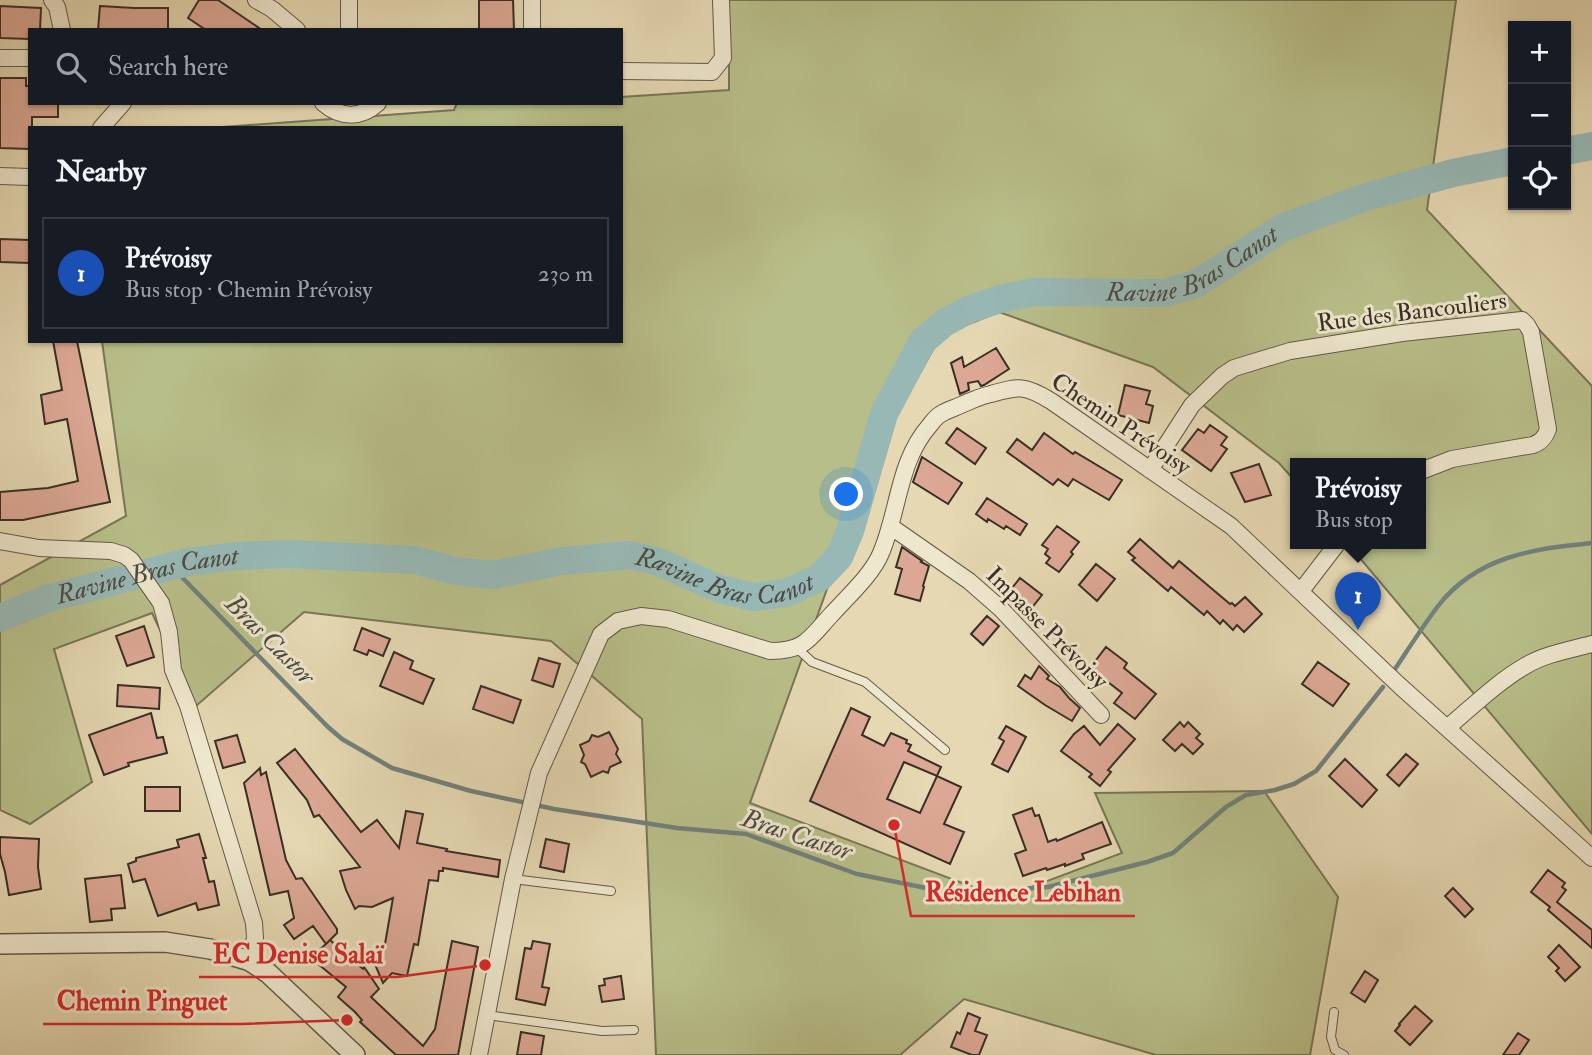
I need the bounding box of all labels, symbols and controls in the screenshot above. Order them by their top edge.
map controls [1508,21,1571,210]
button: + [1508,21,1571,84]
search box [28,28,623,105]
icon: search [52,48,90,86]
text: Search here [108,51,228,83]
button: − [1508,84,1571,147]
button: locate [1508,147,1571,210]
text: Nearby [56,153,146,190]
water label: Ravine Bras Canot [1105,218,1286,309]
text: Prévoisy [125,243,211,275]
text: 1 [77,259,85,288]
text: 230 m [538,259,593,288]
text: Bus stop · Chemin Prévoisy [125,275,372,304]
street label: Rue des Bancouliers [1315,285,1509,339]
street label: Chemin Prévoisy [1045,366,1197,482]
popup [1290,458,1426,549]
text: Prévoisy [1315,473,1401,505]
your location [829,477,863,511]
text: Bus stop [1315,505,1393,534]
water label: Ravine Bras Canot [52,540,242,612]
water label: Ravine Bras Canot [631,541,820,613]
street label: Impasse Prévoisy [979,560,1115,696]
pin: 1 [1335,572,1381,630]
water label: Bras Castor [217,587,323,693]
water label: Bras Castor [736,802,857,868]
callout: Résidence Lebihan [911,869,1135,916]
text: Résidence Lebihan [925,877,1122,909]
callout: EC Denise Salaï [199,930,397,977]
text: EC Denise Salaï [213,939,384,971]
callout: Chemin Pinguet [43,977,241,1024]
text: Chemin Pinguet [57,986,228,1019]

